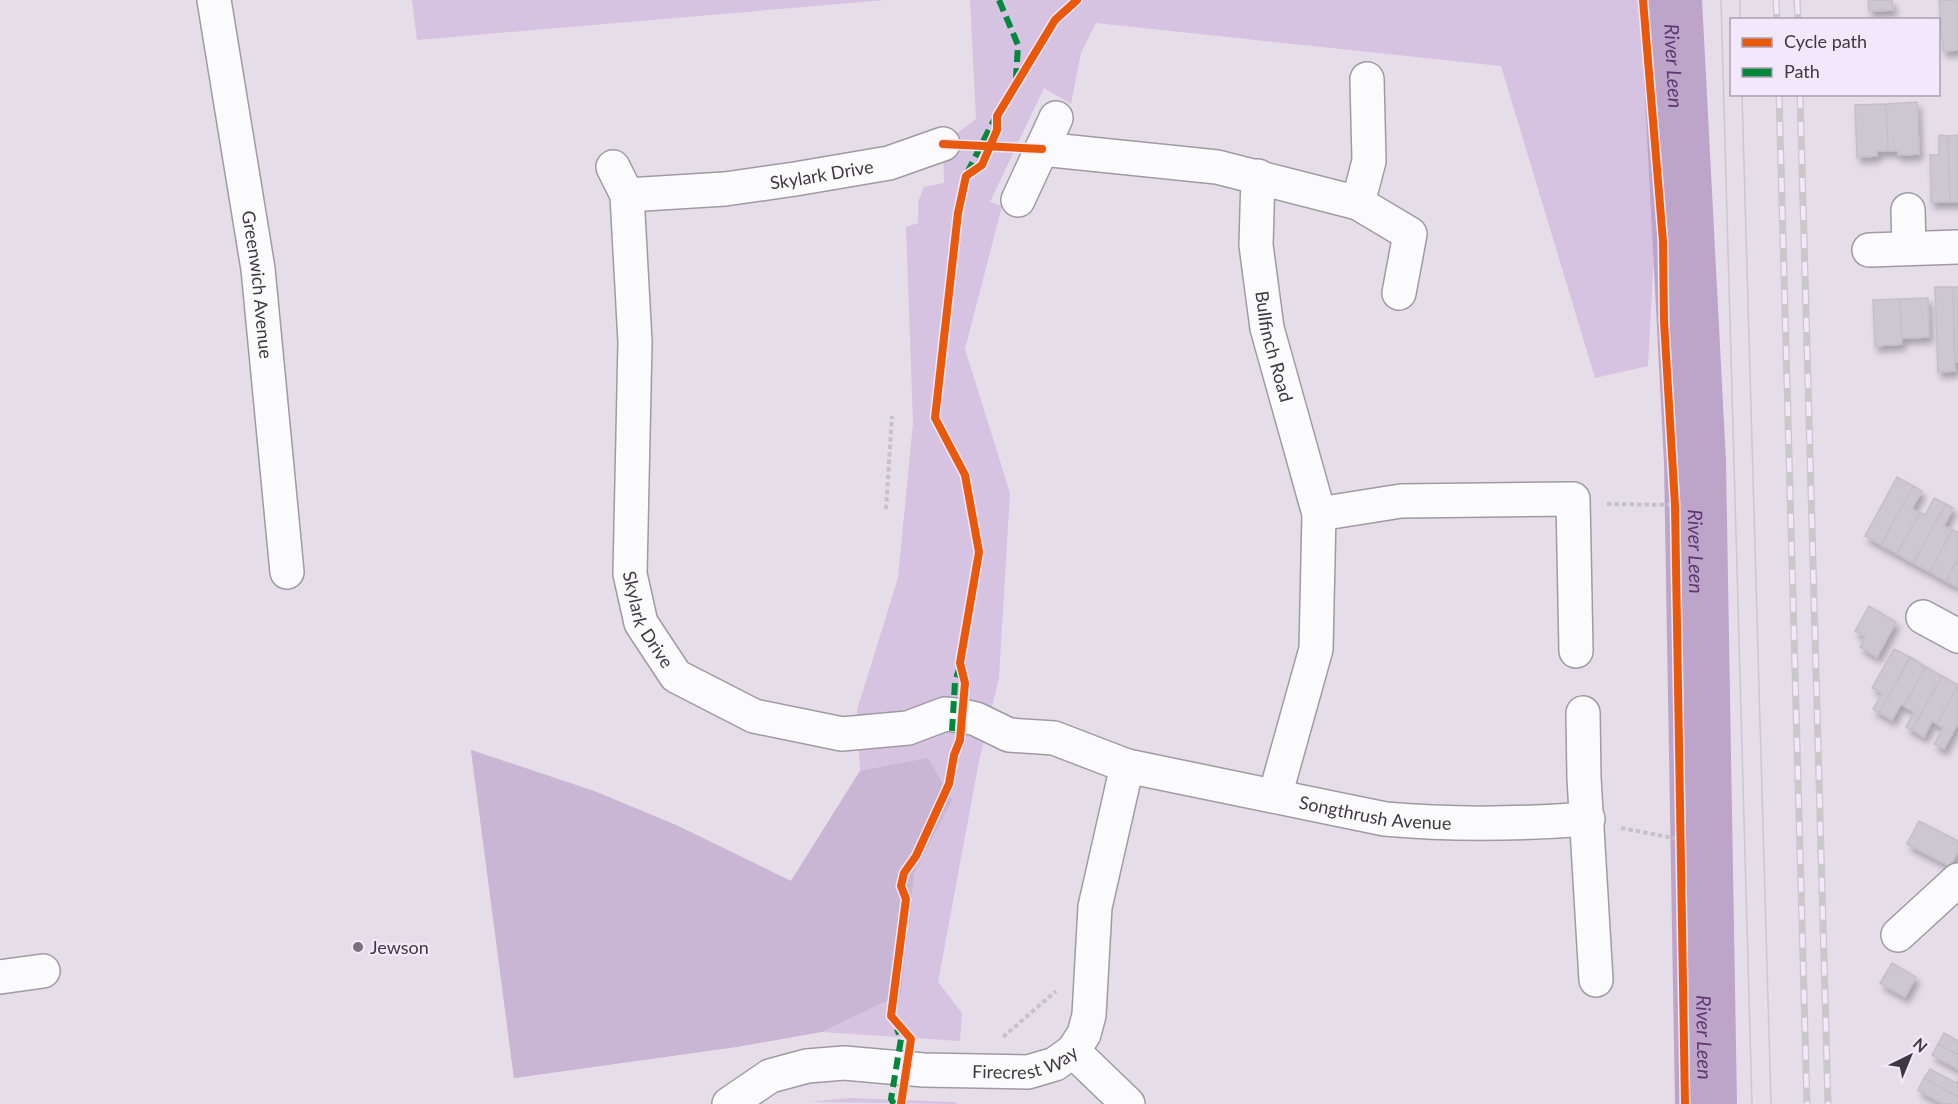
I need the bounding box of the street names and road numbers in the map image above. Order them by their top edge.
street label: Skylark Drive [769,155,875,193]
street label: Greenwich Avenue [238,209,278,360]
street label: Bullfinch Road [1251,289,1298,404]
street label: Skylark Drive [619,569,679,672]
street label: Songthrush Avenue [1297,791,1452,834]
street label: Firecrest Way [972,1040,1082,1083]

